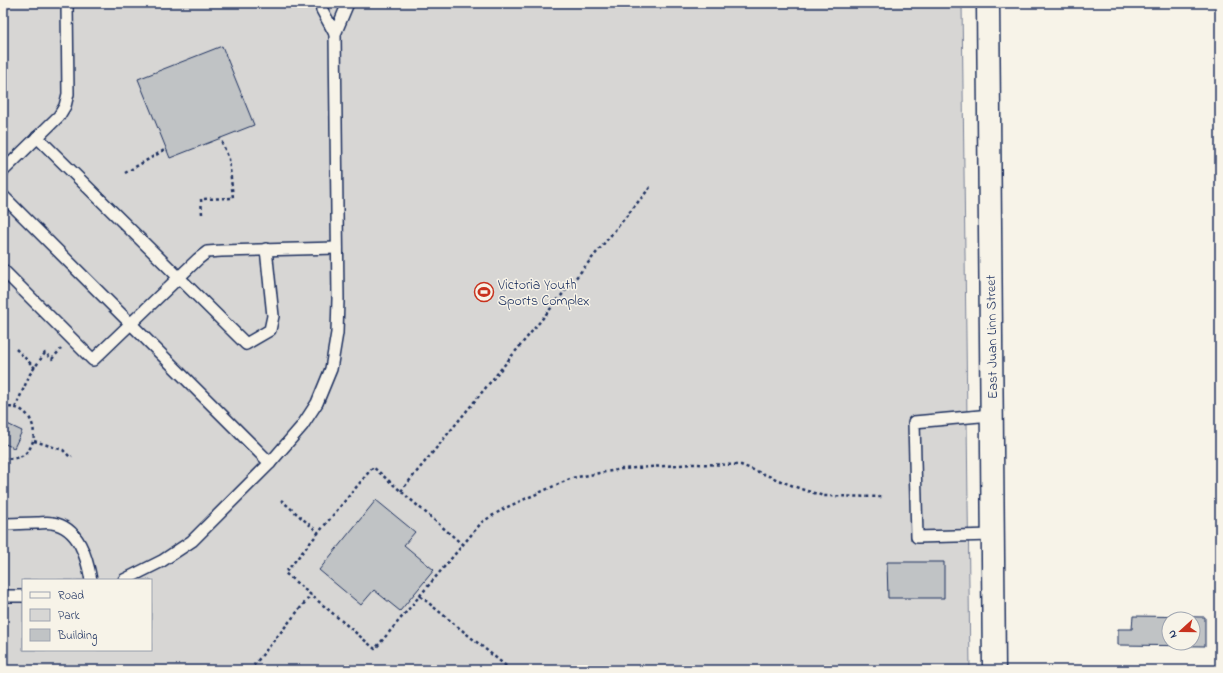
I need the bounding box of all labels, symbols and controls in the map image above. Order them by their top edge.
street label: East Juan Linn Street [981,274,1004,399]
place label: Victoria Youth Sports Complex [497,275,589,312]
sports icon: Victoria Youth Sports Complex [473,281,495,303]
legend [22,579,152,651]
text: Road [58,587,84,605]
text: Park [58,607,80,625]
north arrow [1161,611,1201,651]
text: Building [57,627,97,646]
text: N [1164,628,1181,641]

